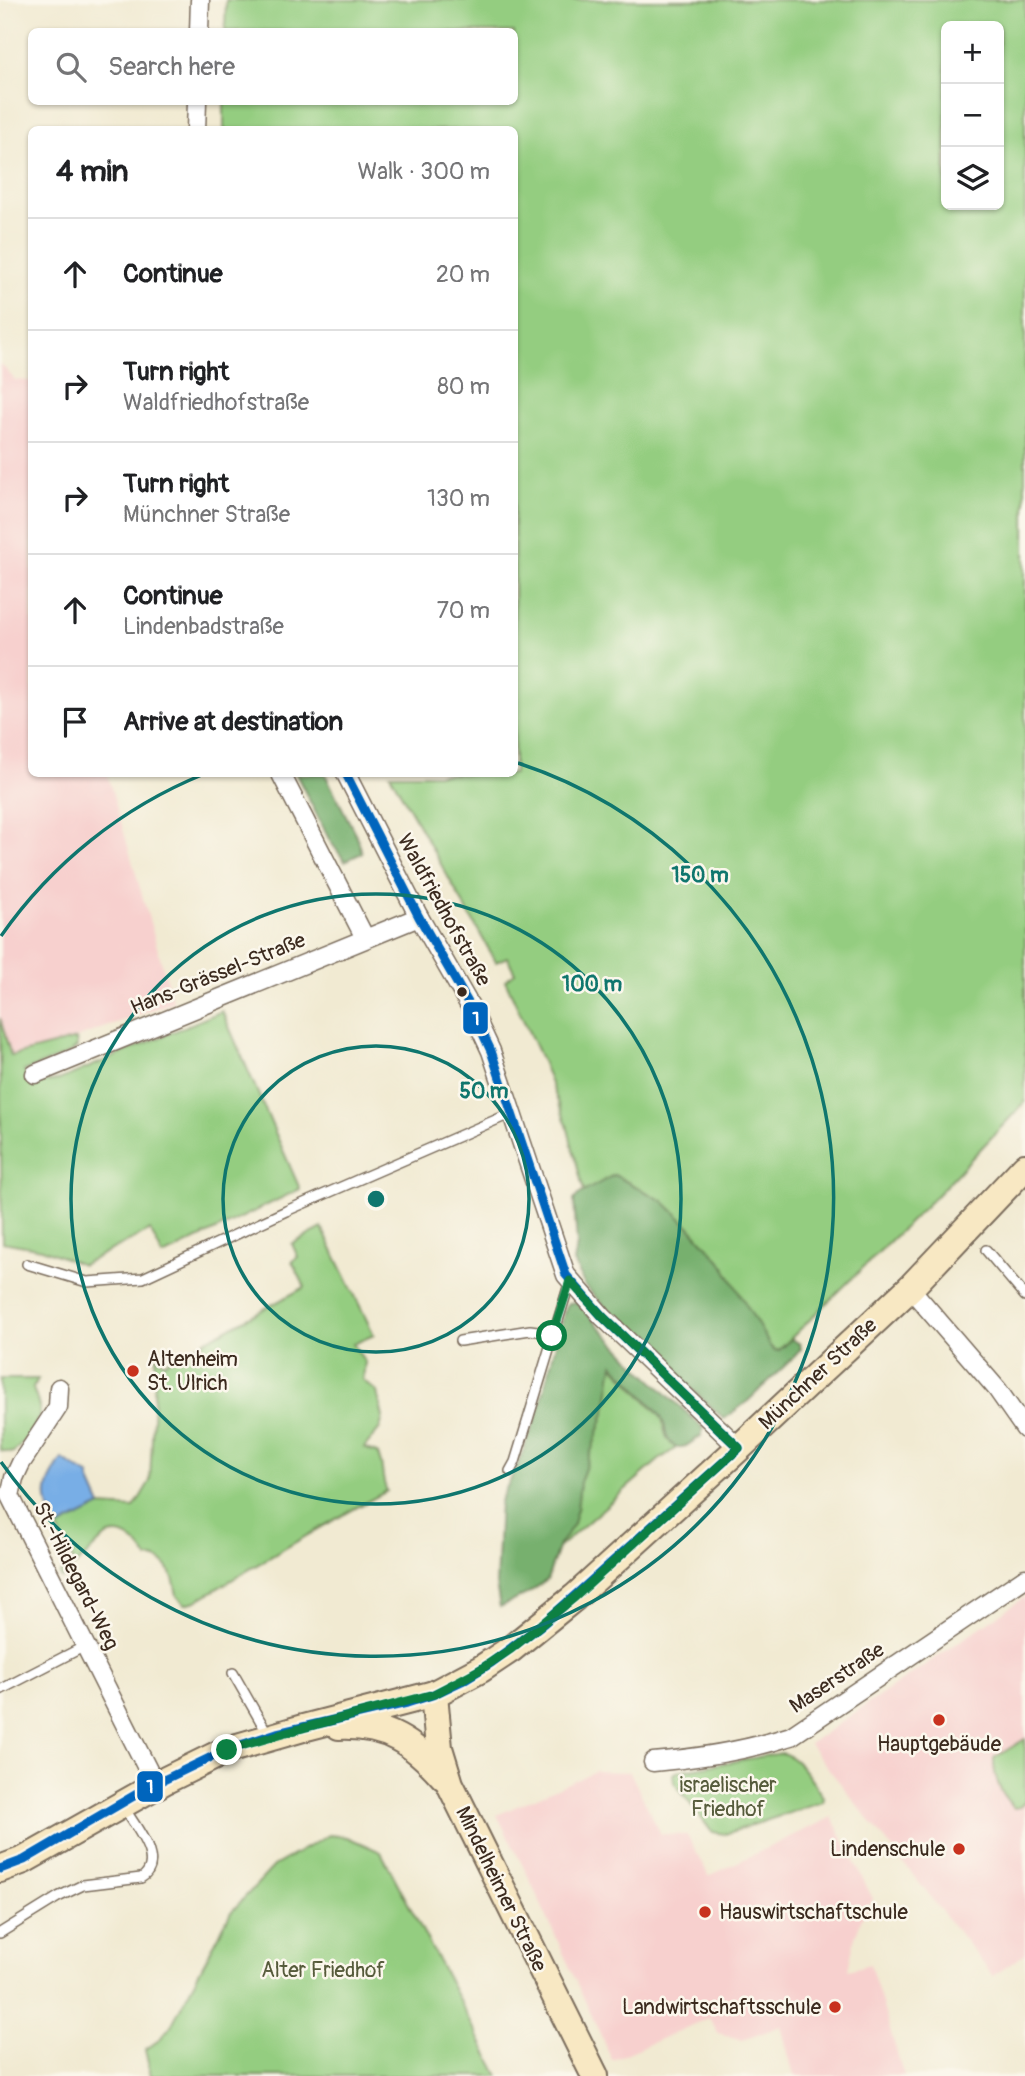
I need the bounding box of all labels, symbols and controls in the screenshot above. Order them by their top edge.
map controls [941,21,1004,210]
button: + [941,21,1004,84]
search box [28,28,518,105]
icon: search [52,48,90,86]
text: Search here [108,51,235,83]
button: − [941,84,1004,147]
button: layers [941,147,1004,210]
text: 4 min [56,153,129,190]
text: Walk · 300 m [358,157,490,186]
icon: ahead [56,255,94,293]
text: Continue [123,258,223,290]
text: 20 m [436,260,490,289]
text: Turn right [123,356,229,388]
icon: right [56,367,94,405]
text: 80 m [437,372,490,401]
text: Waldfriedhofstraße [123,388,309,417]
text: Turn right [123,468,229,500]
icon: right [56,479,94,517]
text: 130 m [427,484,490,513]
text: Münchner Straße [123,500,290,529]
text: Continue [123,580,223,612]
icon: ahead [56,591,94,629]
text: 70 m [437,596,490,625]
text: Lindenbadstraße [123,612,284,641]
icon: arrive [56,703,94,741]
text: Arrive at destination [123,706,343,738]
street label: Waldfriedhofstraße [391,829,497,991]
text: 150 m [671,862,729,889]
street label: Hans-Grässel-Straße [126,926,310,1021]
text: 100 m [562,971,622,998]
unlabelled marker [455,985,469,999]
line badge: 1 [462,1001,489,1035]
text: 1 [472,1007,480,1031]
text: 50 m [460,1078,509,1105]
centre of rings [364,1187,388,1211]
street label: Münchner Straße [753,1312,883,1436]
route start [536,1320,567,1351]
place label: Altenheim St. Ulrich [147,1346,238,1397]
marker: Altenheim St. Ulrich [125,1363,141,1379]
street label: St.-Hildegard-Weg [27,1497,125,1655]
street label: Maserstraße [784,1636,890,1720]
marker: Hauptgebäude [931,1712,947,1728]
place label: Hauptgebäude [877,1731,1002,1758]
route end [211,1734,242,1765]
line badge: 1 [136,1770,164,1803]
park label: israelischer Friedhof [679,1772,777,1823]
text: 1 [146,1775,154,1799]
street label: Mindelheimer Straße [449,1802,553,1977]
place label: Lindenschule [830,1836,946,1863]
marker: Lindenschule [951,1841,967,1857]
place label: Hauswirtschaftschule [719,1899,909,1926]
marker: Hauswirtschaftschule [697,1904,713,1920]
park label: Alter Friedhof [261,1957,385,1984]
place label: Landwirtschaftsschule [622,1994,822,2021]
marker: Landwirtschaftsschule [827,1999,843,2015]

